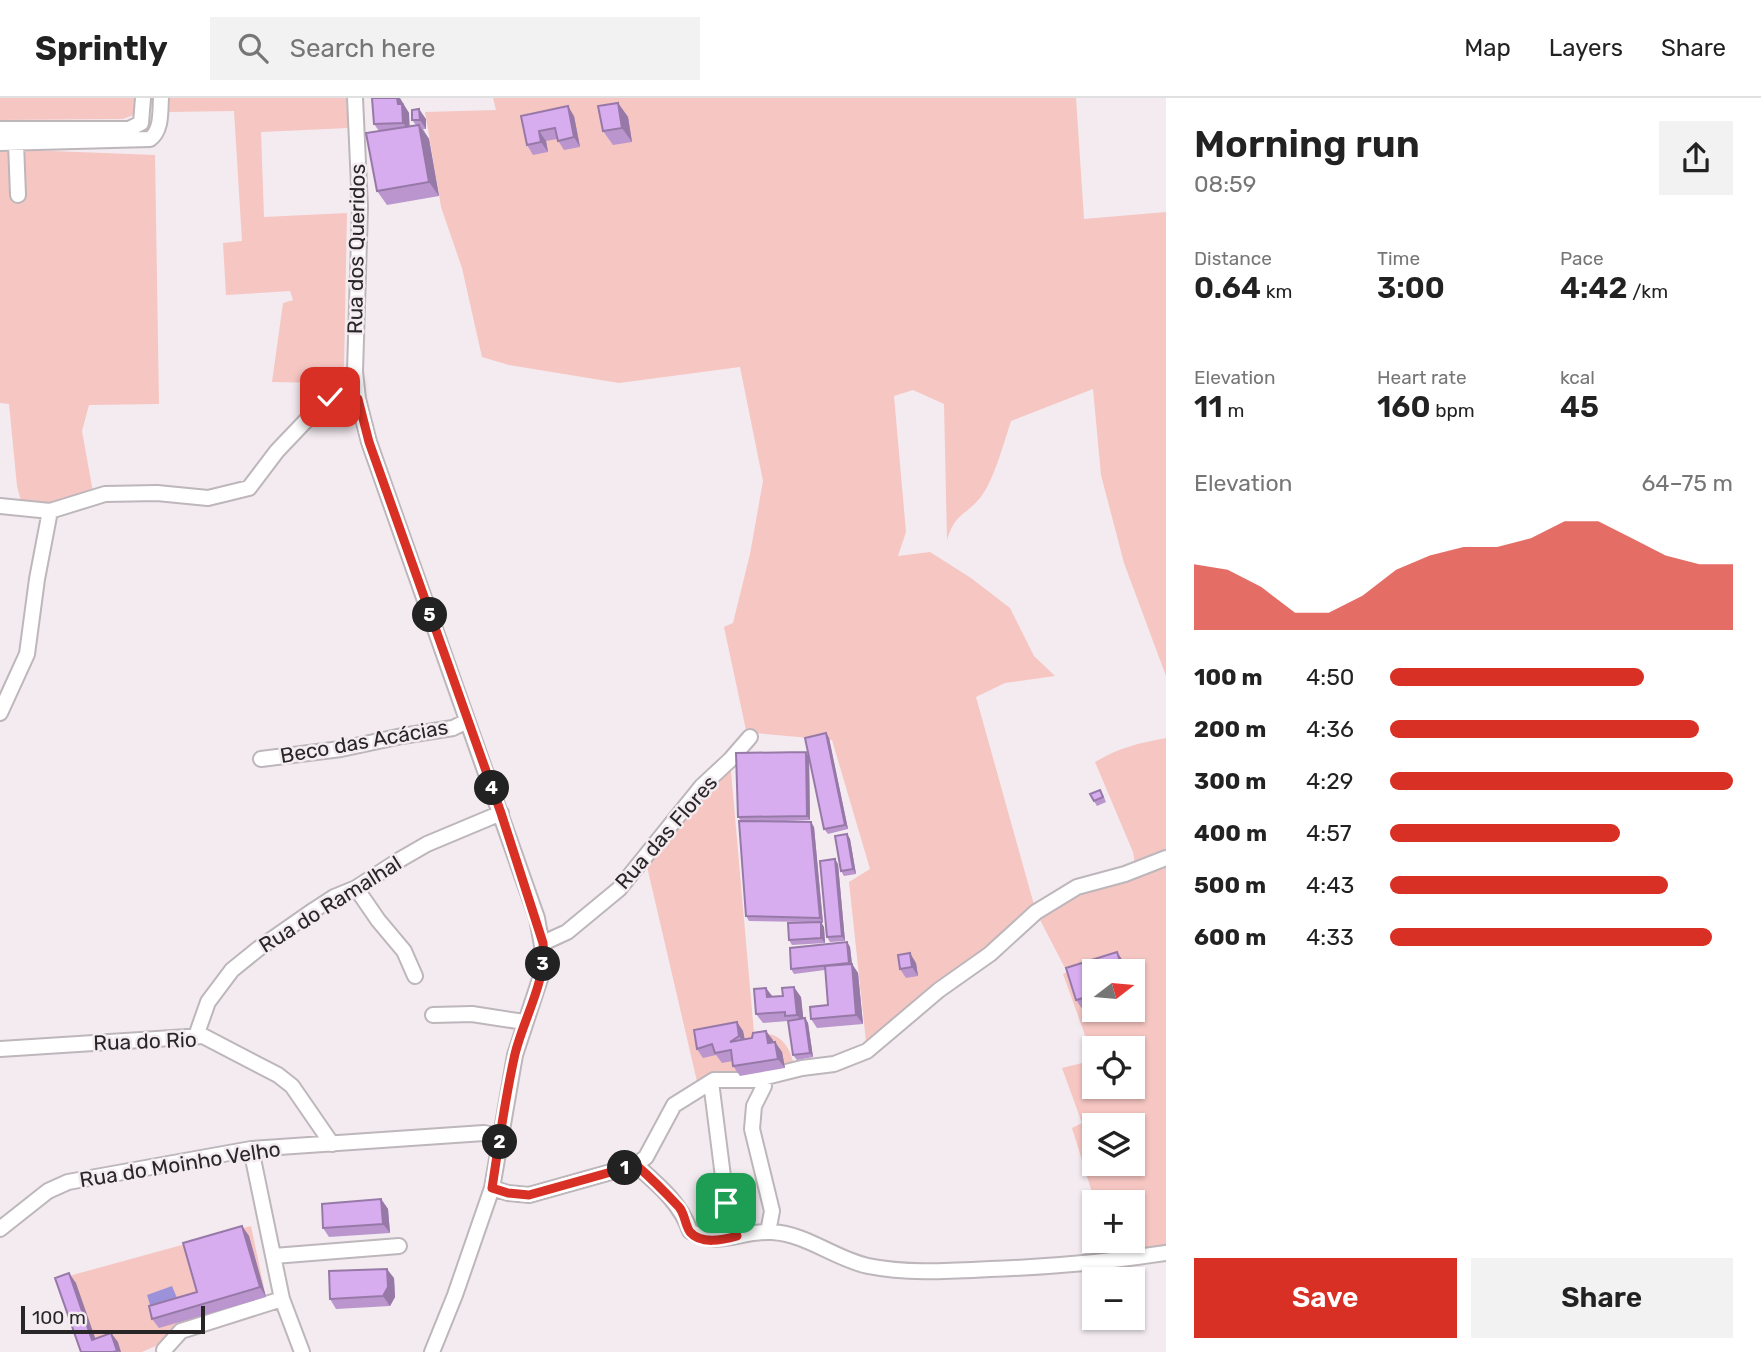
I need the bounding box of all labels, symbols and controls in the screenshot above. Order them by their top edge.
search box [210,17,700,80]
text: Sprintly [35,29,168,68]
icon: search [234,29,272,67]
text: Search here [290,33,436,64]
text: Map [1464,34,1511,62]
text: Layers [1549,34,1623,62]
text: Share [1661,34,1726,62]
text: Morning run [1194,121,1420,167]
button: share [1659,121,1733,195]
street label: Rua dos Queridos [342,164,370,334]
text: 08:59 [1194,170,1256,198]
text: Distance [1194,247,1272,270]
text: Time [1377,247,1420,270]
text: Pace [1560,247,1604,270]
text: 0.64 [1194,270,1261,306]
text: 3:00 [1377,270,1445,306]
text: 4:42 [1560,270,1628,306]
text: km [1261,280,1292,303]
text: /km [1628,280,1668,303]
text: Elevation [1194,366,1275,389]
text: Heart rate [1377,366,1467,389]
text: kcal [1560,366,1595,389]
pin [300,367,360,427]
icon: check [311,378,349,416]
text: 11 [1194,389,1223,425]
text: 160 [1377,389,1431,425]
text: 45 [1560,389,1599,425]
text: m [1223,399,1244,422]
text: bpm [1431,399,1475,422]
text: Elevation [1194,469,1293,497]
text: 64–75 m [1641,469,1733,497]
pin: 5 [412,598,448,632]
text: 5 [423,603,436,626]
text: 100 m [1194,663,1263,691]
text: 4:50 [1306,663,1354,691]
street label: Beco das Acácias [278,714,450,768]
text: 200 m [1194,715,1266,743]
text: 4:36 [1306,715,1354,743]
text: 300 m [1194,767,1266,795]
text: 4:29 [1306,767,1353,795]
pin: 4 [475,770,510,806]
street label: Rua das Flores [610,770,722,894]
text: 4 [485,776,498,799]
text: 400 m [1194,819,1267,847]
text: 4:57 [1306,819,1352,847]
street label: Rua do Ramalhal [254,850,406,958]
text: 500 m [1194,871,1266,899]
text: 4:43 [1306,871,1354,899]
text: 600 m [1194,923,1266,951]
text: 4:33 [1306,923,1354,951]
pin: 3 [526,946,560,982]
text: 3 [536,952,549,975]
north arrow [1082,959,1144,1022]
map controls [1082,959,1145,1330]
street label: Rua do Rio [93,1027,197,1055]
button: locate [1082,1036,1145,1099]
button: layers [1082,1113,1145,1176]
pin: 2 [482,1124,518,1160]
text: 2 [493,1130,506,1153]
street label: Rua do Moinho Velho [78,1136,282,1192]
pin: 1 [608,1150,642,1186]
text: 1 [620,1156,629,1179]
pin [696,1173,756,1233]
icon: arrive [707,1184,745,1222]
button: + [1082,1190,1145,1253]
button: Save [1194,1258,1457,1338]
button: Share [1471,1258,1733,1338]
button: − [1082,1267,1145,1330]
scale bar [21,1303,205,1335]
text: 100 m [32,1306,86,1329]

